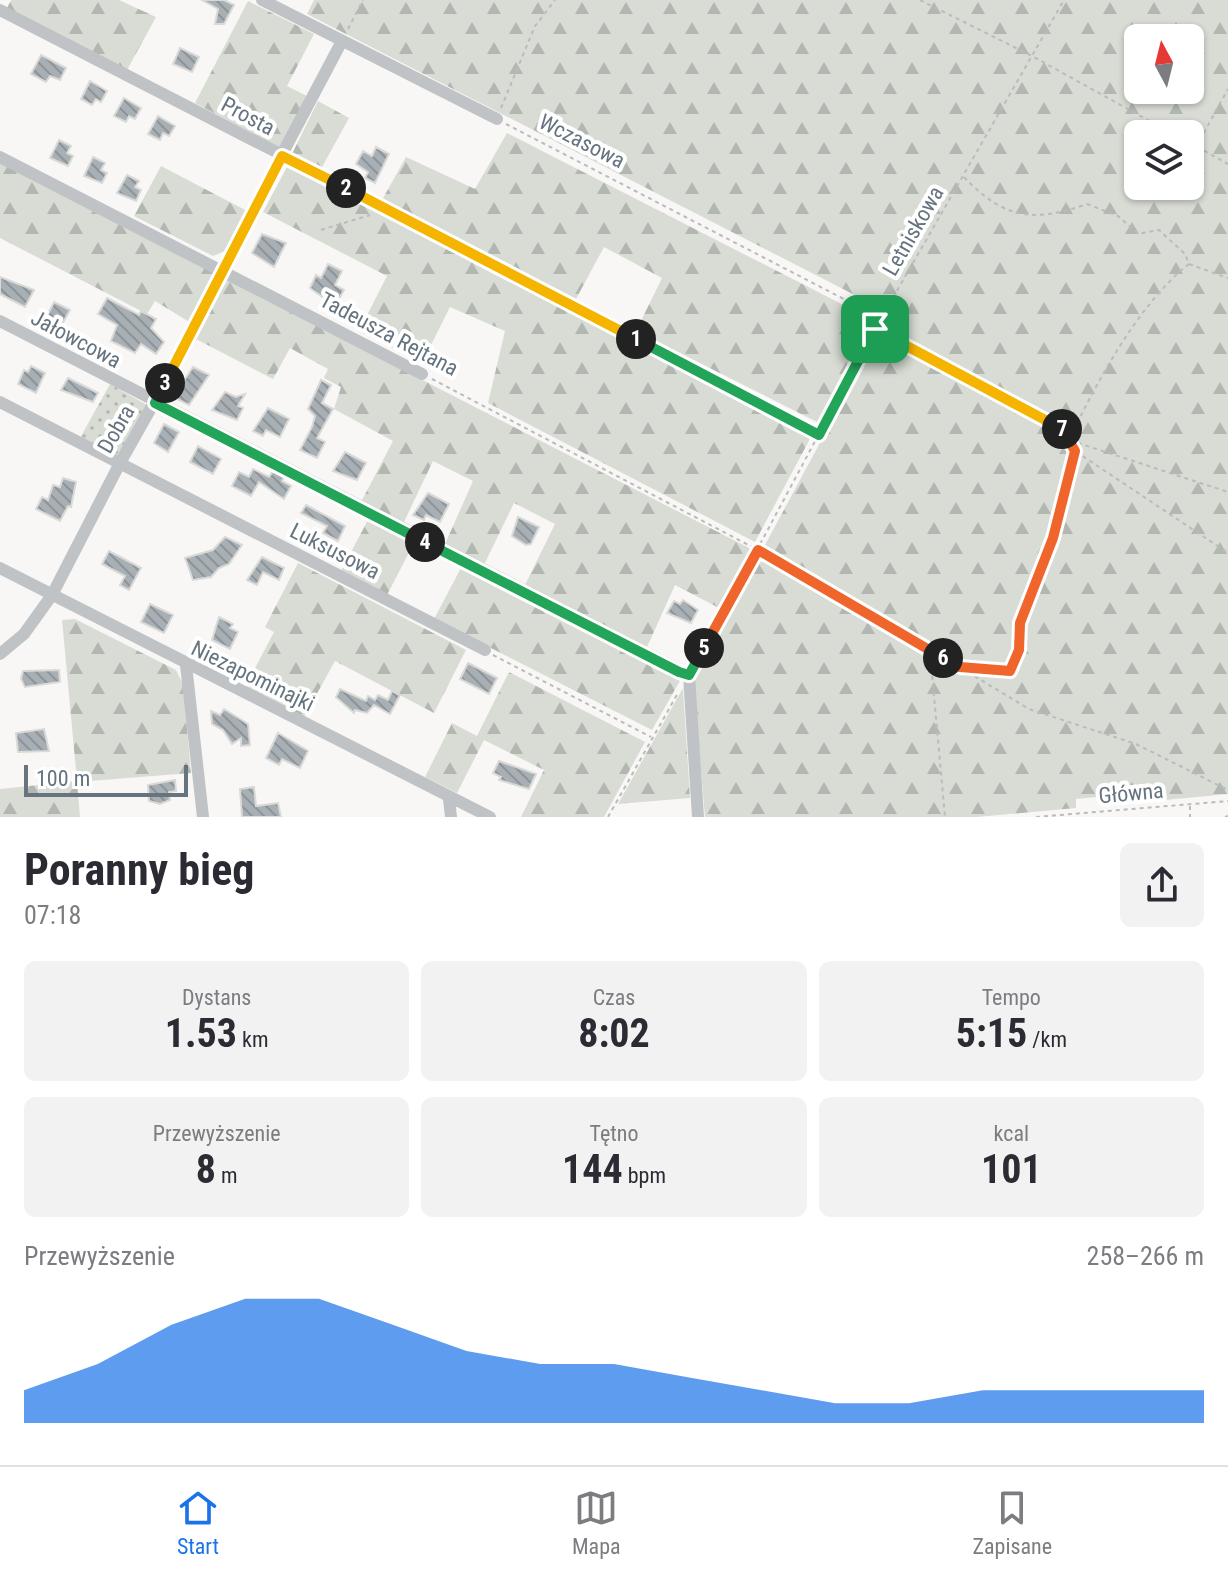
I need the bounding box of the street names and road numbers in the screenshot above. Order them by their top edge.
street label: Prosta [217,92,279,140]
street label: Wczasowa [535,109,629,173]
street label: Letniskowa [877,182,949,280]
street label: Tadeusza Rejtana [316,287,462,381]
street label: Jałowcowa [27,305,125,373]
street label: Dobra [92,401,140,457]
street label: Luksusowa [286,518,384,584]
street label: Niezapominajki [187,635,319,717]
street label: Główna [1098,778,1164,808]

